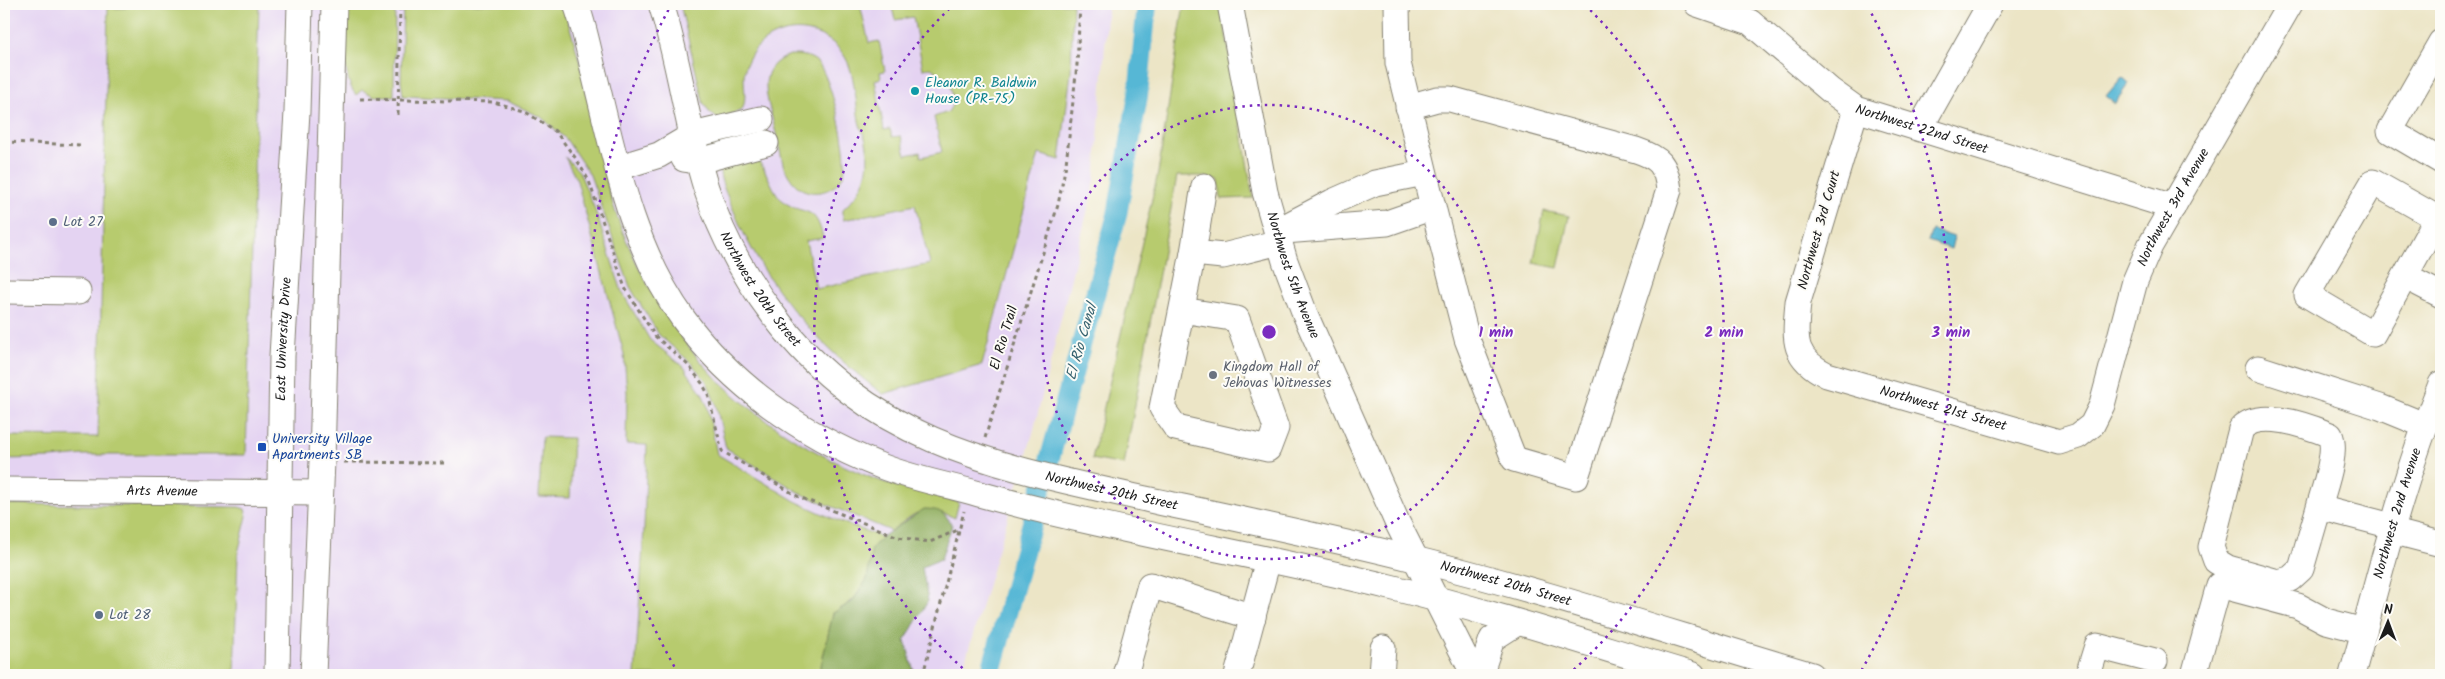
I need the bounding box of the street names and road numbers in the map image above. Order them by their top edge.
street label: Northwest 22nd Street [1853,98,1992,160]
street label: Northwest 3rd Avenue [2131,143,2216,270]
street label: Northwest 3rd Court [1791,167,1847,292]
street label: Northwest 5th Avenue [1260,209,1326,343]
street label: Northwest 20th Street [714,228,807,353]
street label: East University Drive [270,276,298,401]
street label: El Rio Trail [984,303,1024,373]
street label: Northwest 21st Street [1877,380,2010,438]
street label: Northwest 2nd Avenue [2368,444,2428,581]
street label: Northwest 20th Street [1043,466,1181,517]
street label: Arts Avenue [126,480,199,503]
street label: Northwest 20th Street [1438,555,1575,613]

